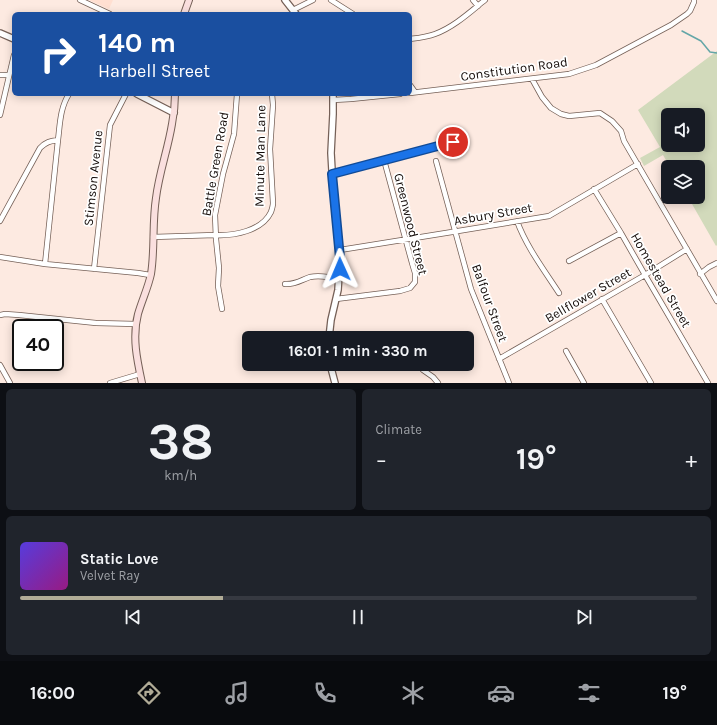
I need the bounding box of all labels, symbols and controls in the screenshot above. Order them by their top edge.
text: 140 m [98,26,176,59]
icon: right [32,28,84,80]
street label: Constitution Road [459,54,569,84]
text: Harbell Street [98,60,210,82]
street label: Minute Man Lane [252,104,268,207]
map controls [661,108,705,204]
button: sound [661,108,705,152]
street label: Battle Green Road [198,111,232,217]
pin [436,125,470,159]
street label: Stimson Avenue [81,129,106,227]
icon: arrive [442,131,464,153]
button: layers [661,160,705,204]
street label: Greenwood Street [391,172,431,277]
street label: Asbury Street [453,200,534,228]
street label: Homestead Street [628,230,694,330]
position arrow [319,248,361,290]
street label: Balfour Street [469,262,511,344]
street label: Bellflower Street [542,264,634,326]
speed limit sign: 40 [12,319,64,371]
text: 16:01 · 1 min · 330 m [289,342,427,360]
text: 38 [148,411,214,472]
text: Climate [376,422,422,437]
text: 19° [516,441,557,477]
text: − [376,447,387,473]
text: + [685,447,697,473]
text: km/h [164,468,197,483]
text: Static Love [80,550,158,568]
text: Velvet Ray [80,568,140,583]
icon: previous [122,606,144,628]
icon: pause [347,606,369,628]
icon: next [573,606,595,628]
icon: directions [135,679,163,707]
icon: music [223,679,251,707]
icon: phone [311,679,339,707]
icon: climate [399,679,427,707]
icon: car [487,679,515,707]
icon: filters [575,679,603,707]
text: 16:00 [30,682,75,704]
text: 19° [663,682,687,704]

